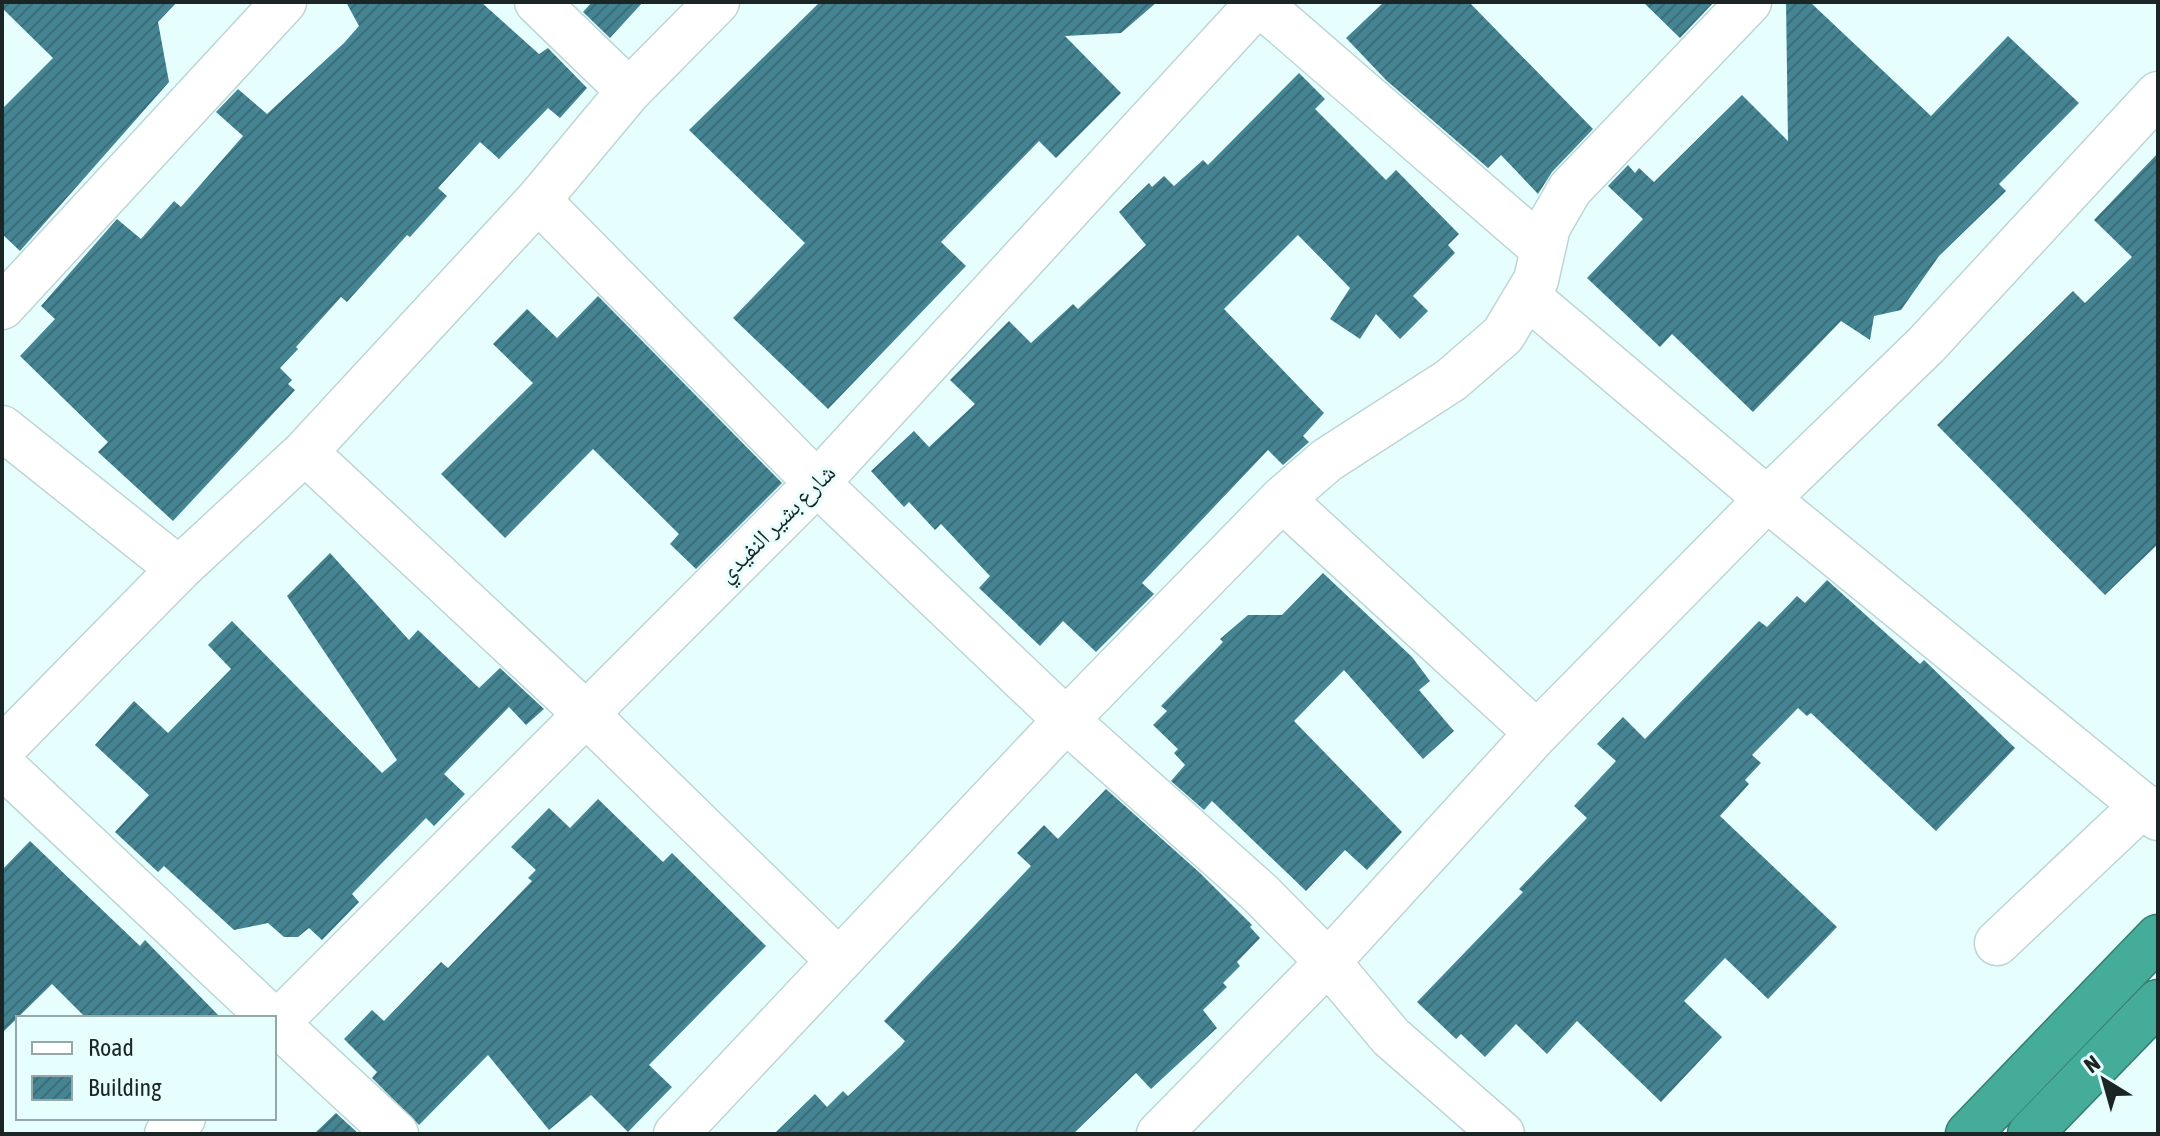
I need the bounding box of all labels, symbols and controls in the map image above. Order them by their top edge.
street label: شارع بشير النفيدي [712,459,845,592]
legend [16,1016,276,1120]
text: Road [88,1034,134,1061]
north arrow [2064,1040,2144,1120]
text: N [2079,1050,2105,1078]
text: Building [88,1074,162,1101]

